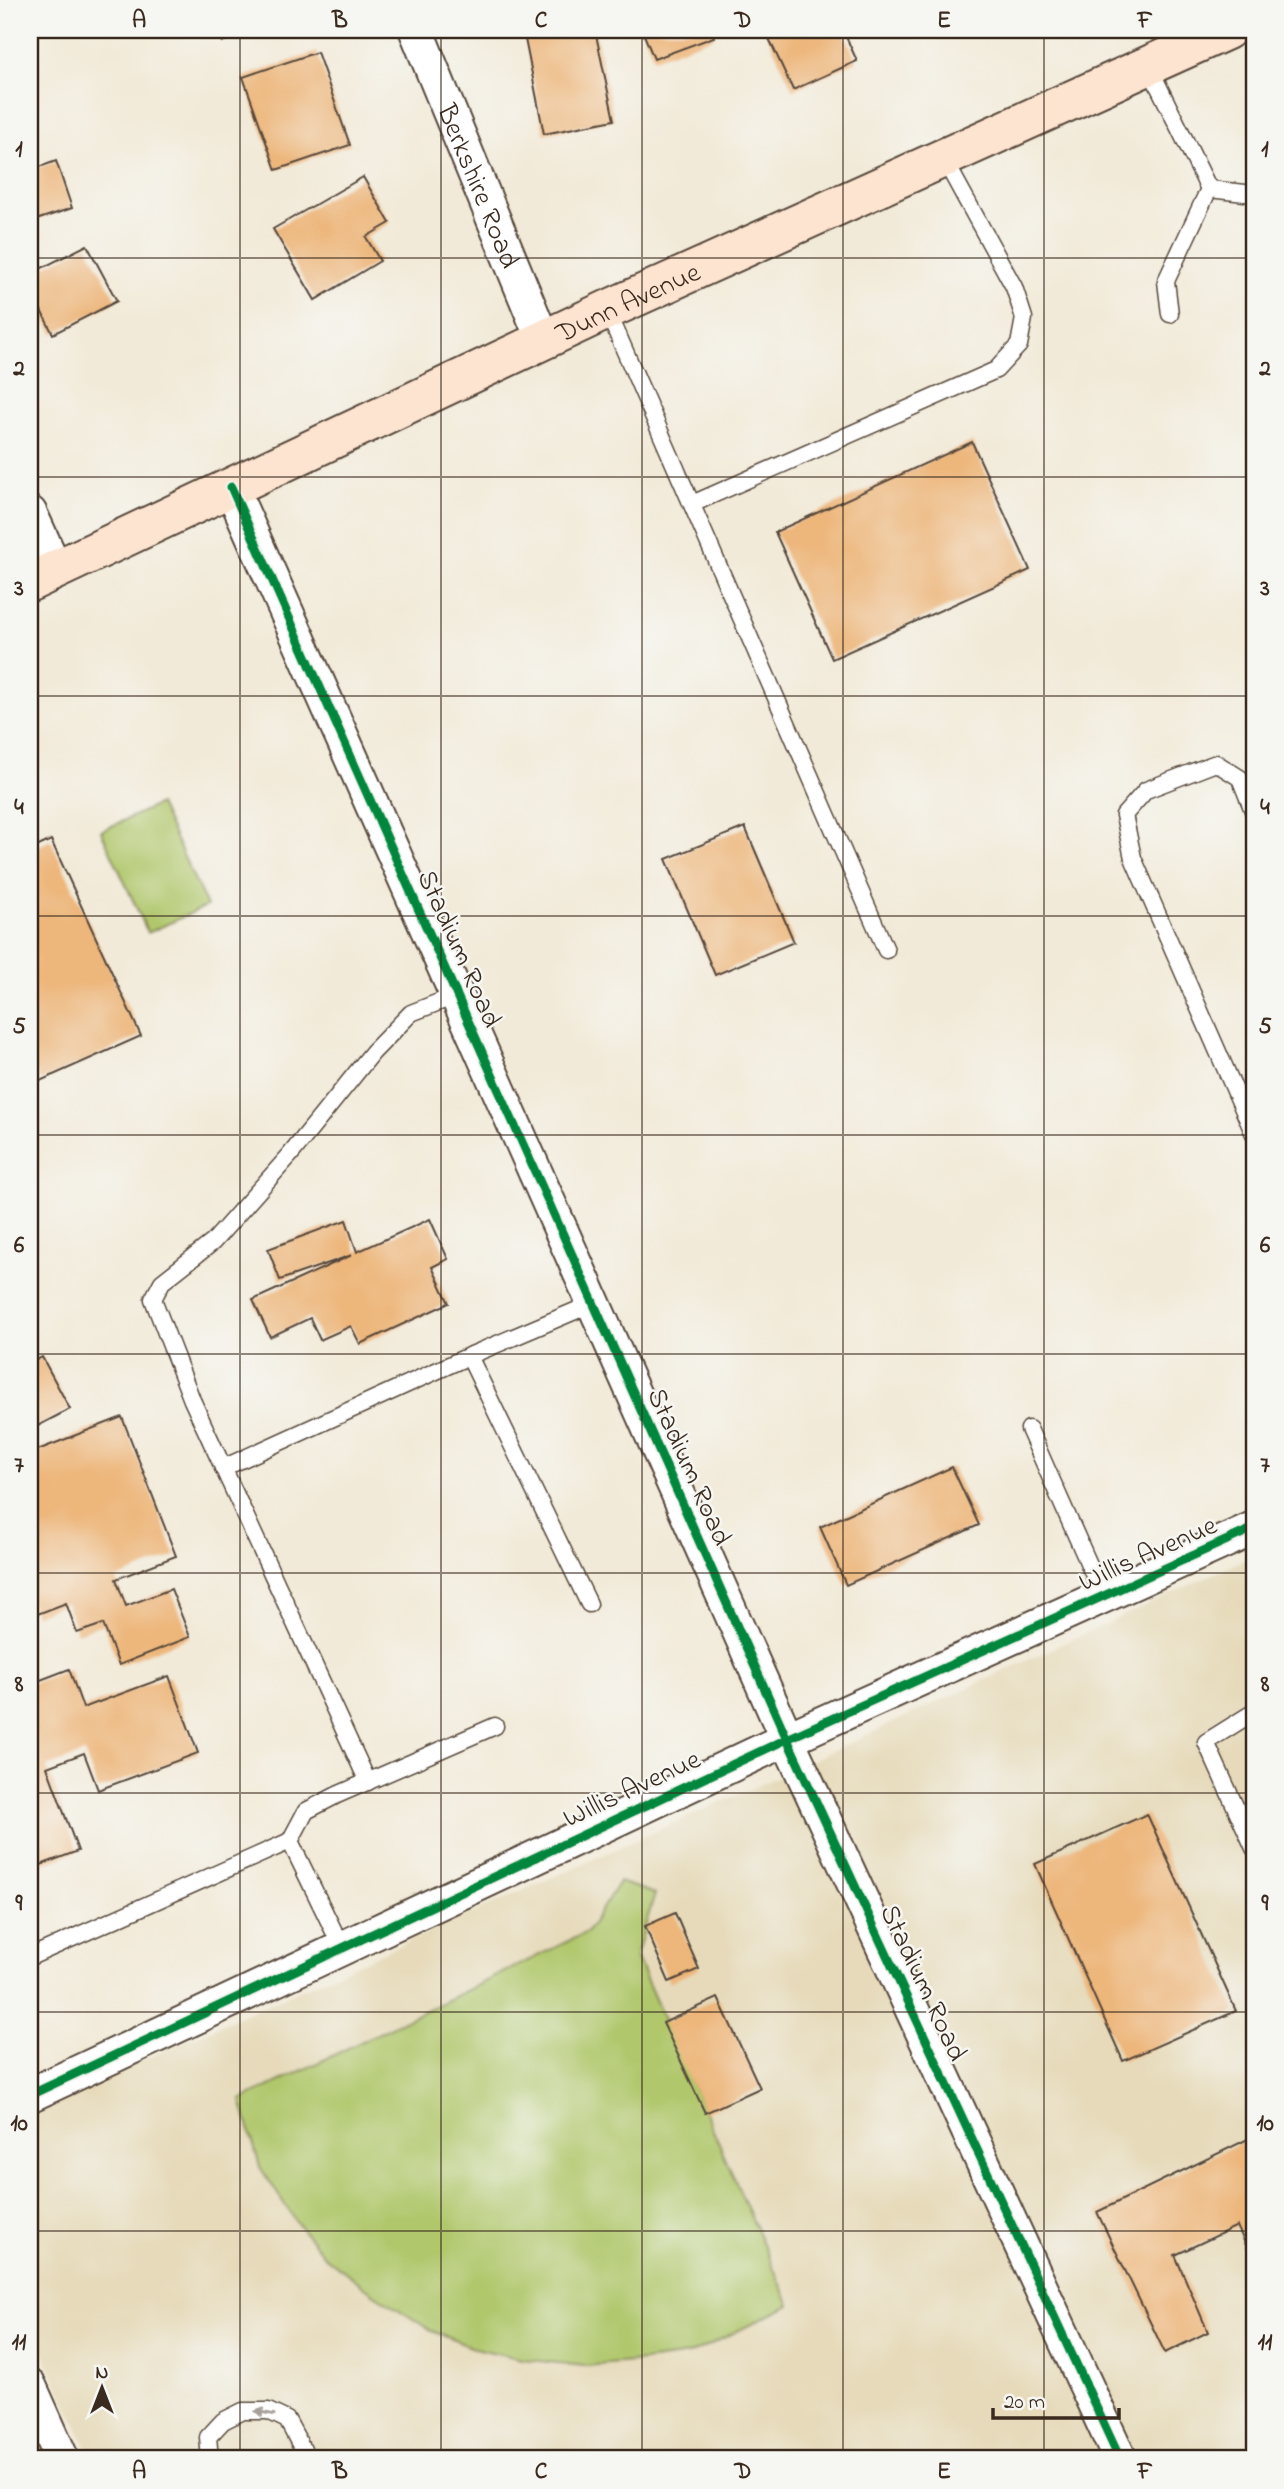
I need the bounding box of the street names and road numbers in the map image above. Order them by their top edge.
street label: Berkshire Road [424,98,529,275]
street label: Dunn Avenue [549,253,708,356]
street label: Stadium Road [405,864,511,1035]
street label: Stadium Road [635,1382,741,1553]
street label: Willis Avenue [1073,1506,1225,1604]
street label: Willis Avenue [557,1740,708,1840]
street label: Stadium Road [868,1898,976,2069]

